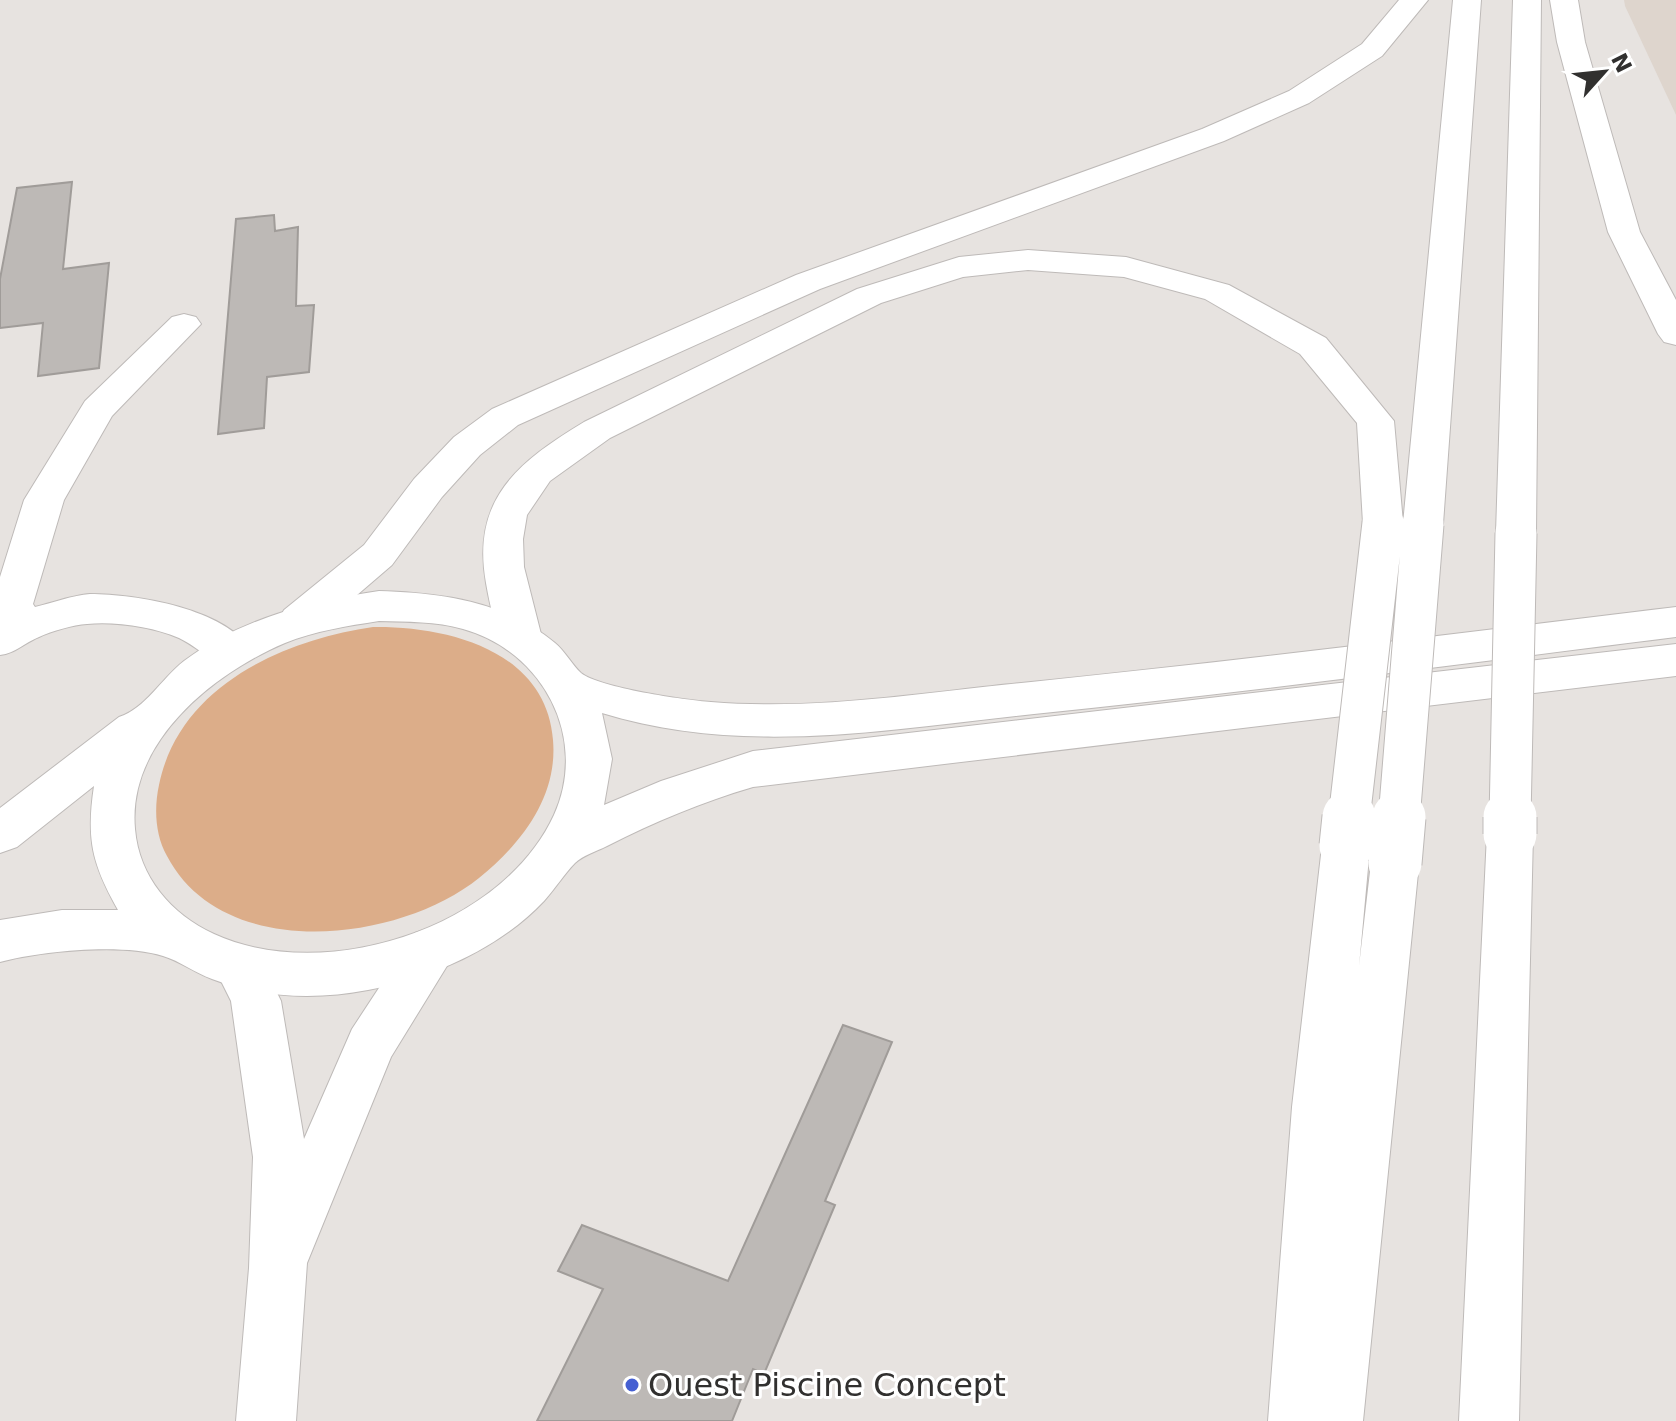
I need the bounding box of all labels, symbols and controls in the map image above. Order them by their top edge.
north arrow [1564,32,1644,112]
text: N [1606,49,1637,77]
place label: Ouest Piscine Concept [648,1366,1006,1404]
marker: Ouest Piscine Concept [623,1376,641,1394]

